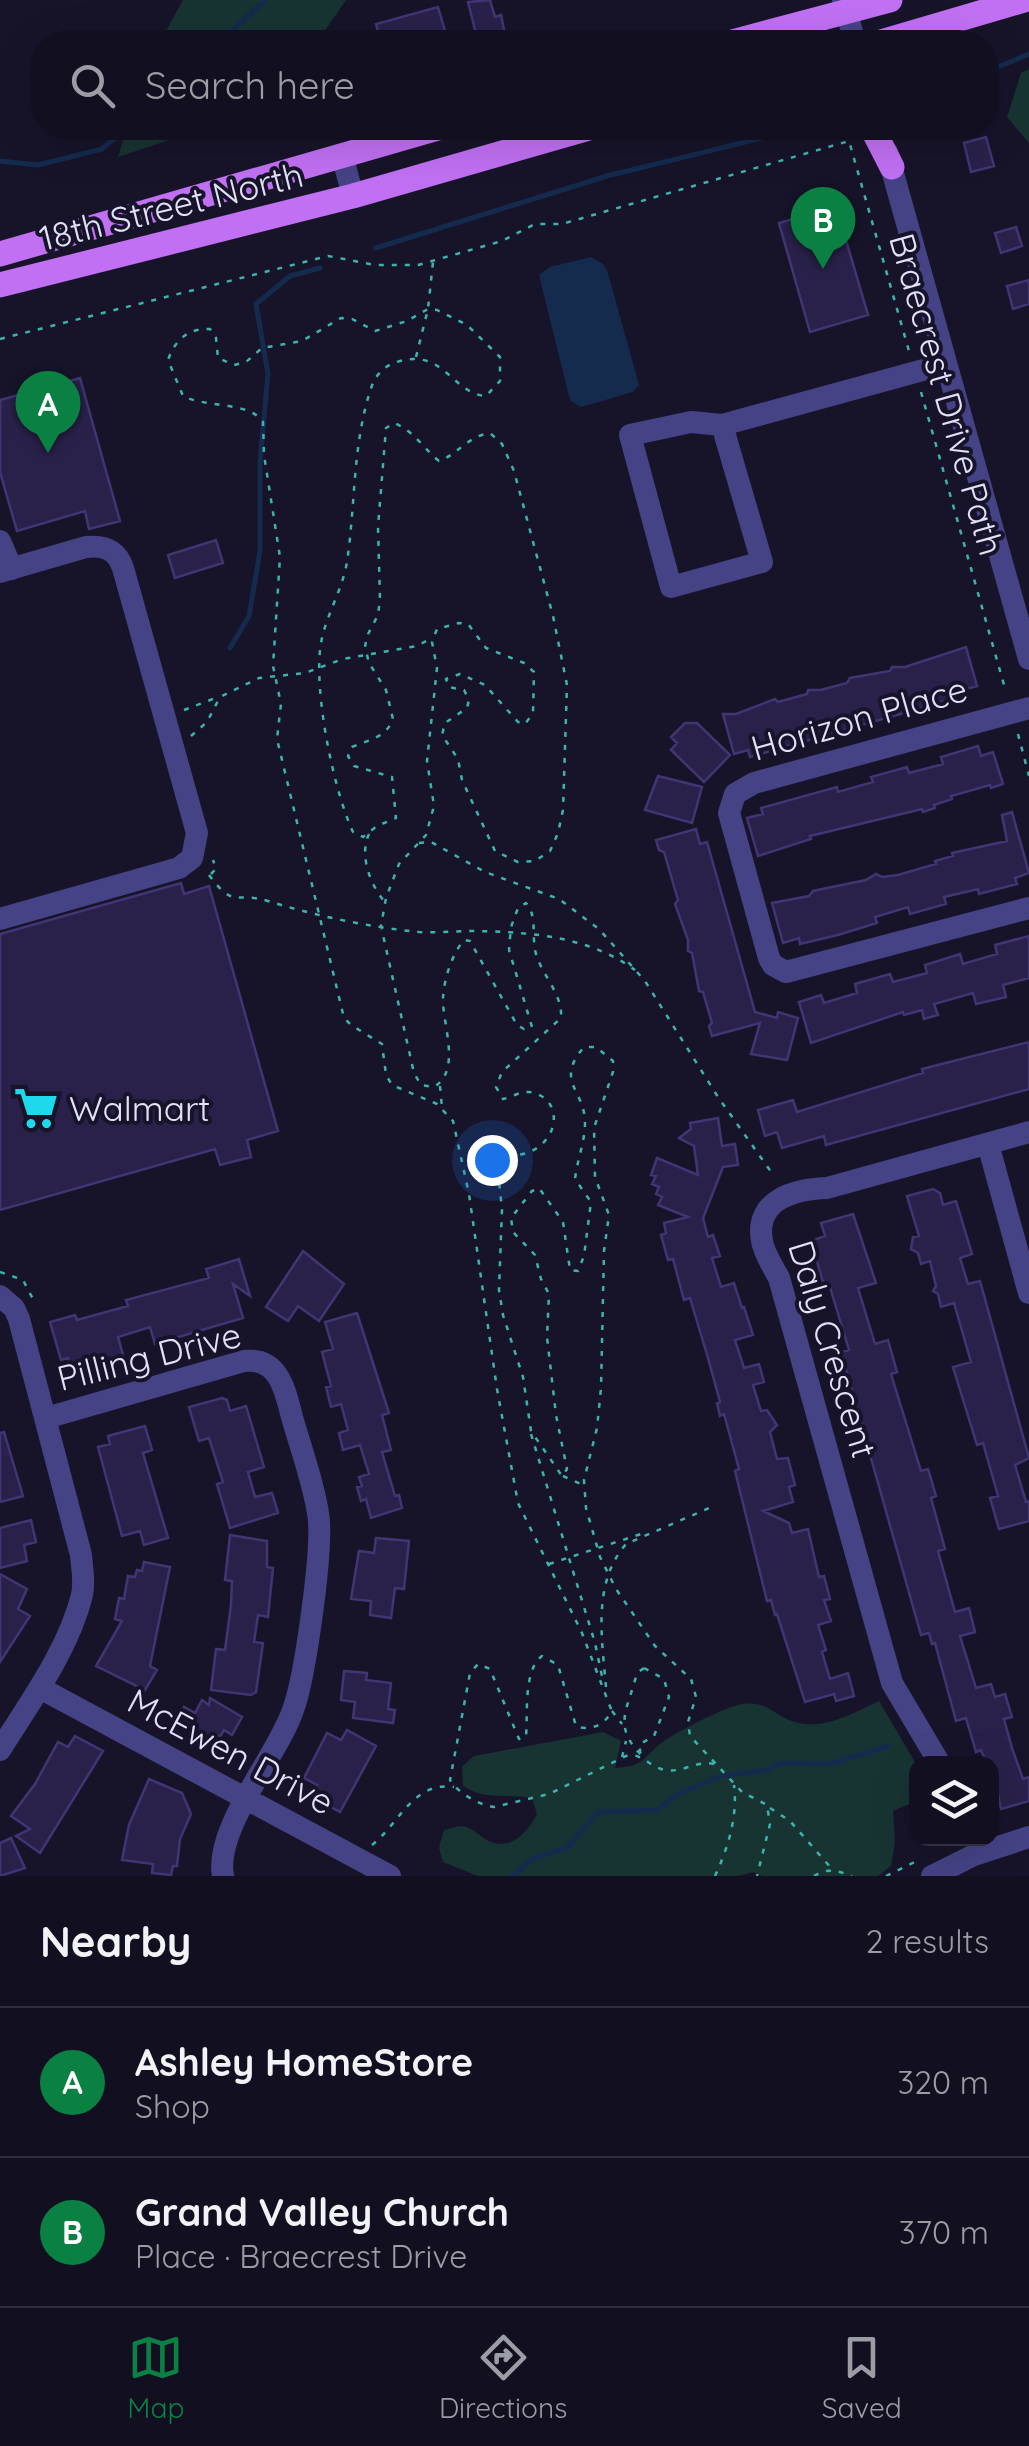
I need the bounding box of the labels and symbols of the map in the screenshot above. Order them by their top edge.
street label: 18th Street North [35,152,307,260]
pin: B [790,186,856,269]
street label: Braecrest Drive Path [880,228,1014,560]
pin: A [15,370,80,453]
street label: Horizon Place [746,666,972,770]
supermarket icon: Walmart [12,1084,60,1132]
place label: Walmart [69,1086,210,1130]
your location [467,1135,518,1186]
street label: Daly Crescent [779,1235,887,1463]
street label: Pilling Drive [53,1312,245,1400]
street label: McEwen Drive [120,1678,342,1824]

